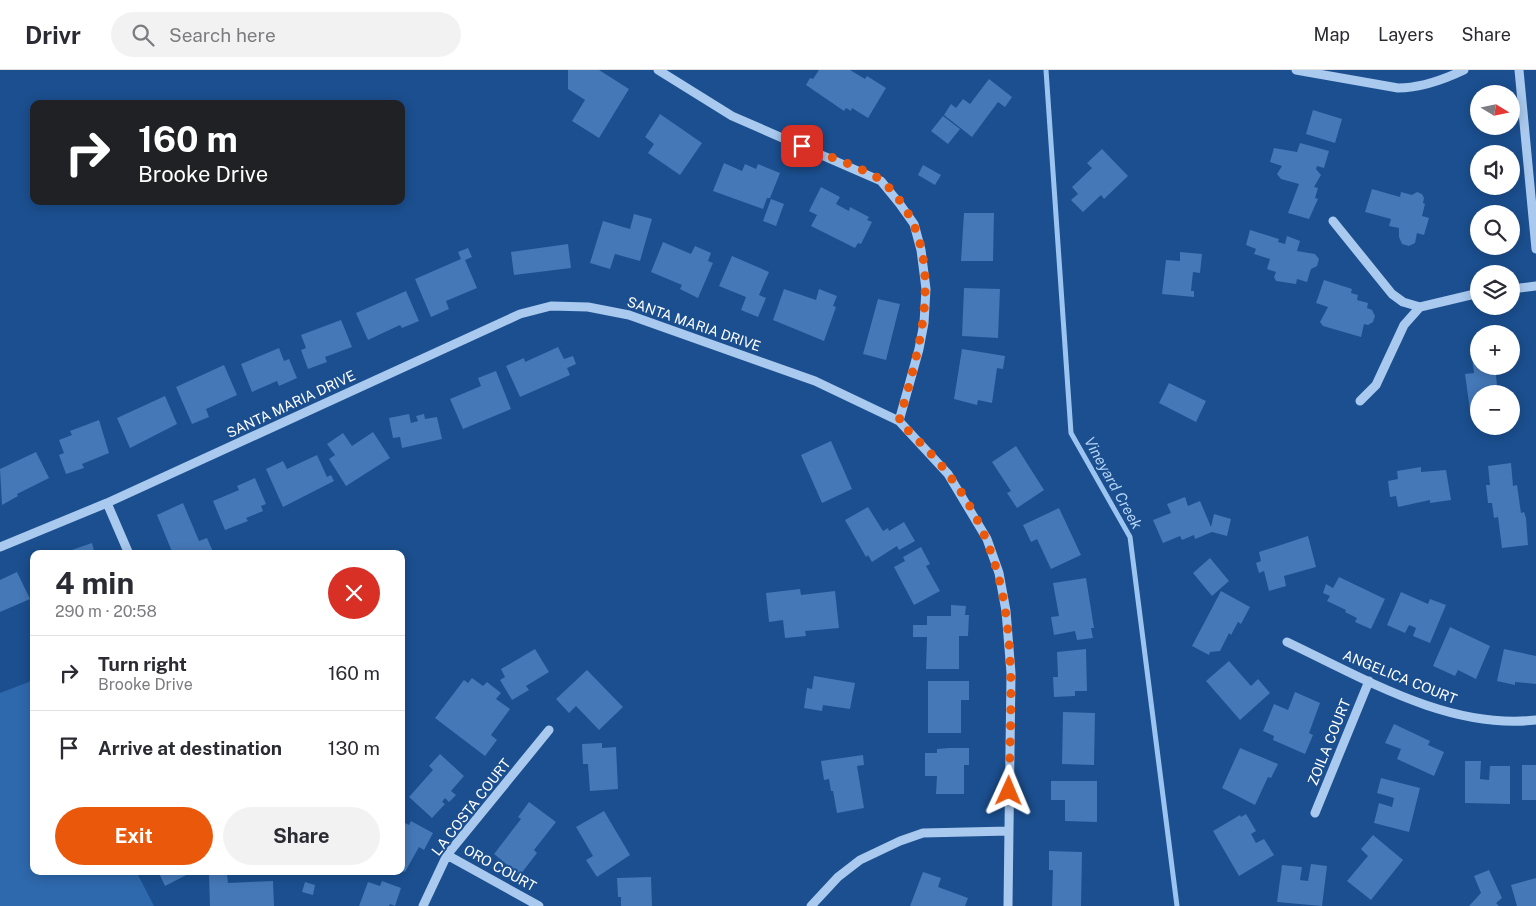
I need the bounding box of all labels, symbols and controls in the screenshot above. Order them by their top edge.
search box [111,12,461,57]
text: Drivr [25,21,81,49]
icon: search [129,21,157,49]
text: Search here [169,24,276,46]
text: Map [1314,24,1350,45]
text: Layers [1378,24,1434,45]
text: Share [1462,24,1511,45]
north arrow [1470,85,1520,135]
map controls [1470,85,1520,435]
text: 160 m [138,119,238,160]
icon: right [55,120,120,185]
pin [781,125,823,167]
icon: arrive [788,132,816,160]
button: sound [1470,145,1520,195]
text: Brooke Drive [138,161,268,187]
button: search [1470,205,1520,255]
button: layers [1470,265,1520,315]
street label: SANTA MARIA DRIVE [625,294,763,354]
button: + [1470,325,1520,375]
street label: SANTA MARIA DRIVE [224,367,358,441]
button: − [1470,385,1520,435]
water label: Vineyard Creek [1081,434,1146,533]
text: 4 min [55,565,134,601]
button: close [328,567,380,619]
text: 290 m · 20:58 [55,602,157,621]
street label: ANGELICA COURT [1341,647,1459,707]
text: Turn right [98,653,187,675]
icon: right [55,659,83,687]
text: 160 m [328,662,380,684]
text: Brooke Drive [98,675,193,694]
street label: ZOILA COURT [1304,696,1354,788]
icon: arrive [55,734,83,762]
text: Arrive at destination [98,737,282,759]
text: 130 m [328,737,380,759]
street label: LA COSTA COURT [428,755,514,859]
position arrow [982,764,1034,816]
button: Exit [55,807,213,865]
button: Share [223,807,380,865]
street label: ORO COURT [461,842,539,894]

